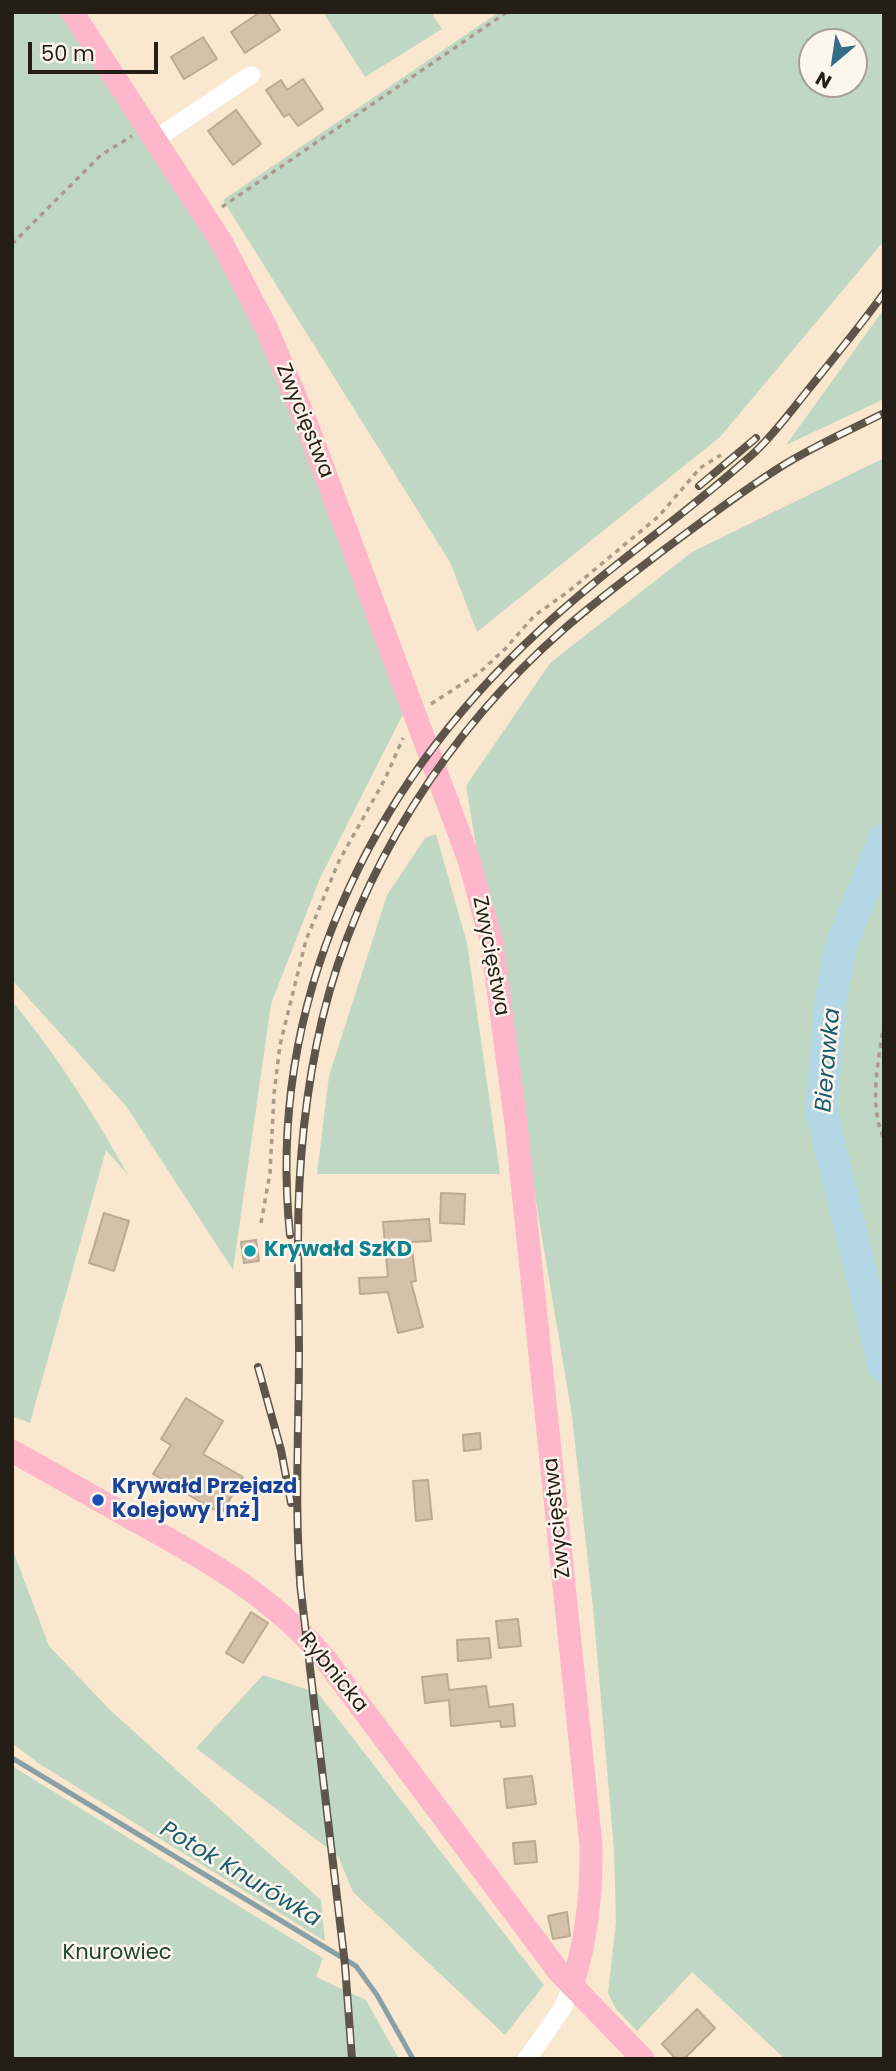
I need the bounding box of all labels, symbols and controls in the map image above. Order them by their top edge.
scale bar [32,28,161,72]
north arrow [798,28,868,98]
text: 50 m [41,39,95,68]
text: N [811,65,836,95]
street label: Zwycięstwa [270,360,338,482]
street label: Zwycięstwa [466,894,514,1018]
water label: Bierawka [811,1007,847,1113]
place label: Krywałd SzKD [264,1238,412,1264]
marker: Krywałd SzKD [242,1243,258,1259]
street label: Zwycięstwa [539,1456,577,1580]
place label: Krywałd Przejazd Kolejowy [nż] [112,1475,297,1525]
marker: Krywałd Przejazd Kolejowy [nż] [90,1492,106,1508]
street label: Rybnicka [293,1628,373,1718]
water label: Potok Knurówka [155,1816,325,1934]
park label: Knurowiec [63,1941,171,1967]

